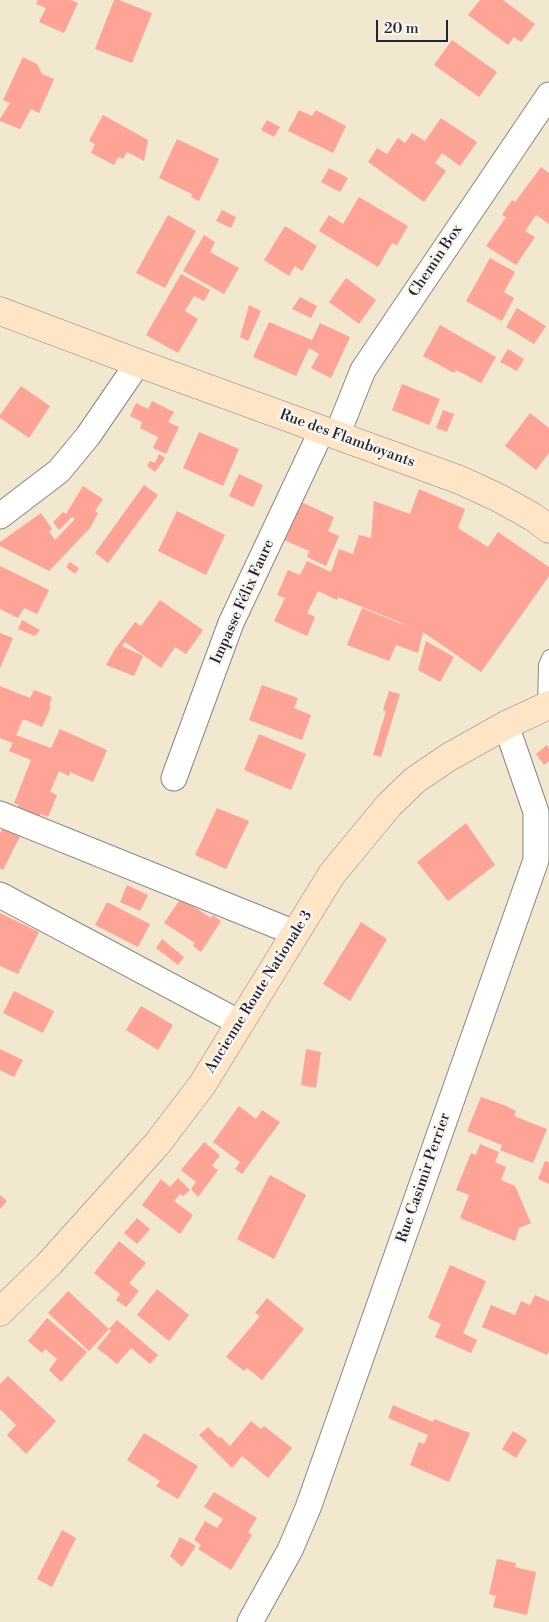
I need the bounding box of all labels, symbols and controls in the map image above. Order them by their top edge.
scale bar [379,10,452,42]
text: 20 m [384,19,419,38]
street label: Chemin Box [405,221,467,301]
street label: Rue des Flamboyants [277,406,417,472]
street label: Impasse Félix Faure [207,537,279,667]
street label: Ancienne Route Nationale 3 [202,907,316,1077]
street label: Rue Casimir Perrier [393,1111,455,1245]

